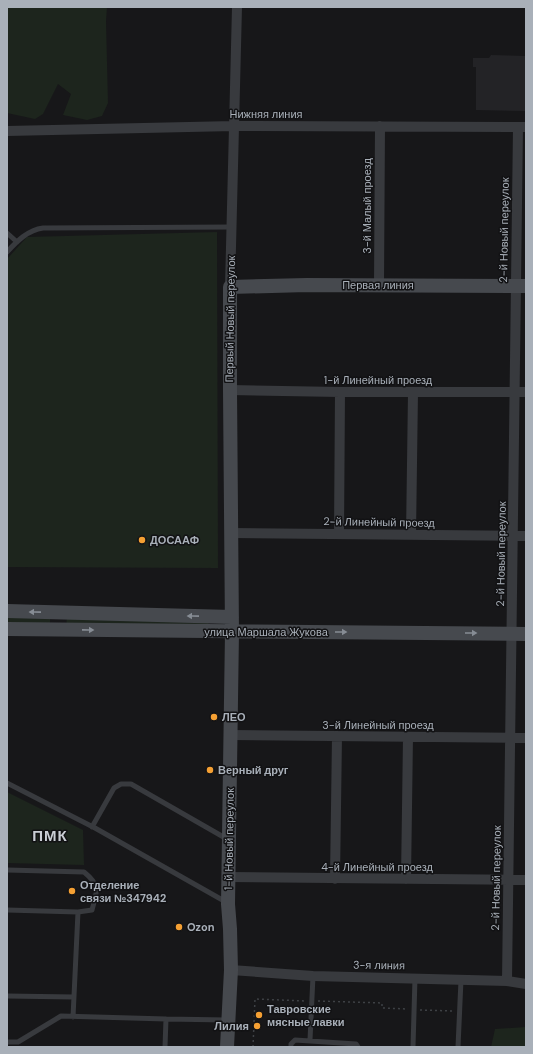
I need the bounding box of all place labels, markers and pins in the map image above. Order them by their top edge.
place label: ДОСААФ [150,533,199,547]
marker: ДОСААФ [137,535,147,545]
place label: ЛЕО [222,710,246,724]
marker: ЛЕО [209,712,219,722]
place label: Верный друг [218,763,289,777]
marker: Верный друг [205,765,215,775]
place label: Отделение связи №347942 [80,878,166,905]
marker: Отделение связи №347942 [67,886,77,896]
place label: Ozon [187,920,215,934]
marker: Ozon [174,922,184,932]
place label: Тавровские мясные лавки [267,1002,345,1029]
marker: Тавровские мясные лавки [254,1010,264,1020]
place label: Лилия [214,1019,249,1033]
marker: Лилия [252,1021,262,1031]

